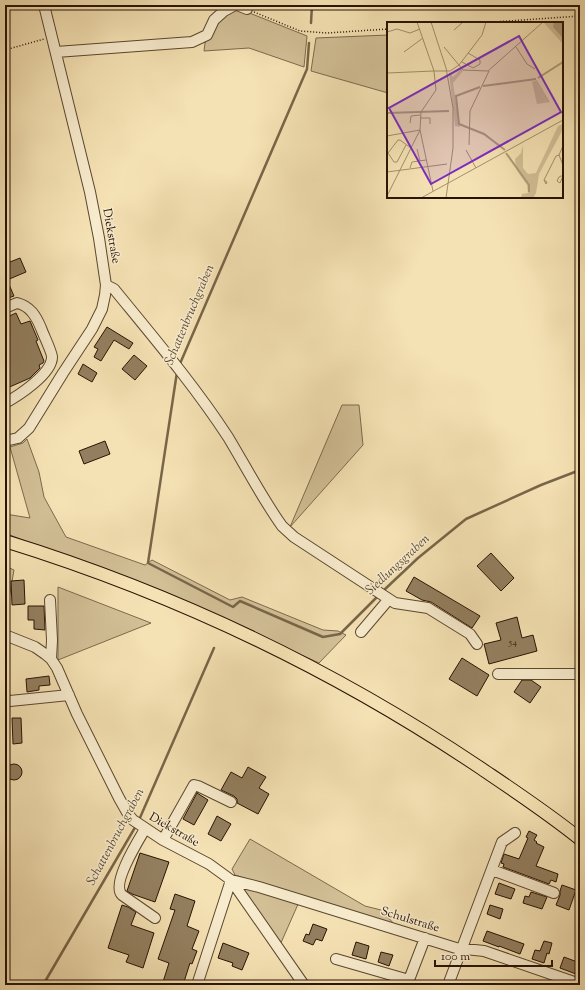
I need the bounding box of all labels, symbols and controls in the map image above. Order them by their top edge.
inset map [387,22,563,198]
street label: Diekstraße [97,207,125,265]
water label: Schattenbruchgraben [161,262,219,368]
water label: Siedlungsgraben [362,530,434,600]
house number: 54 [508,635,517,650]
water label: Schattenbruchgraben [83,785,149,889]
street label: Diekstraße [145,808,203,852]
street label: Schulstraße [378,903,442,938]
scale bar [435,942,552,968]
text: 100 m [441,948,470,966]

